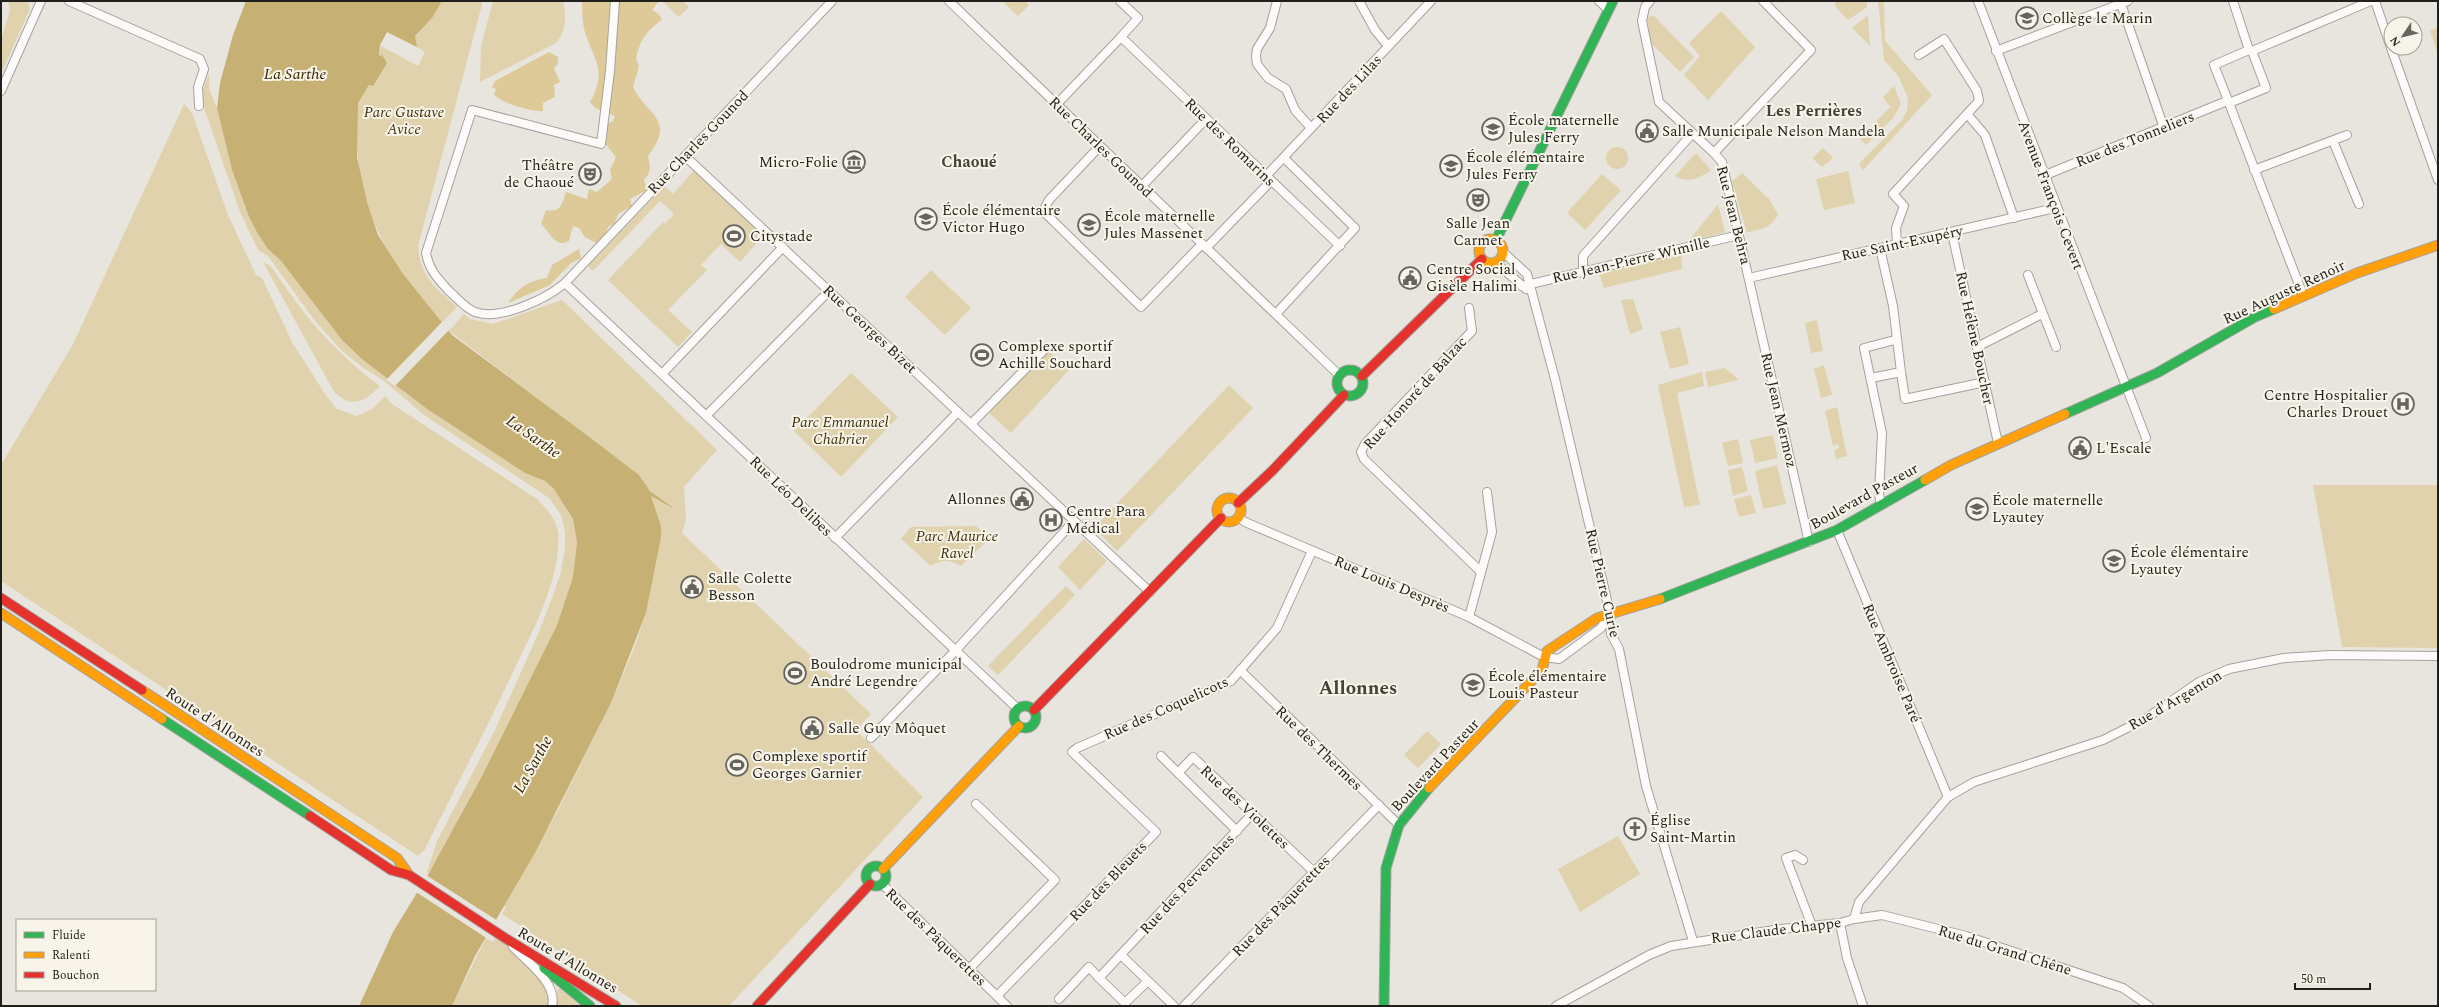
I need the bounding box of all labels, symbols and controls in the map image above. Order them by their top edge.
school or university icon: Collège le Marin [2014,5,2040,31]
place label: Collège le Marin [2042,7,2153,30]
north arrow [2383,16,2423,56]
text: N [2386,33,2405,50]
street label: Rue des Lilas [1311,49,1388,129]
water label: La Sarthe [264,62,326,86]
street label: Rue Charles Gounod [642,85,754,200]
street label: Rue Charles Gounod [1043,91,1158,203]
street label: Rue des Romarins [1179,93,1281,192]
district label: Les Perrières [1766,99,1862,123]
park label: Parc Gustave Avice [364,101,445,141]
street label: Rue des Tonneliers [2072,105,2198,174]
place label: École maternelle Jules Ferry [1508,109,1619,149]
school or university icon: École maternelle Jules Ferry [1480,116,1506,142]
street label: Avenue François Cevert [2011,117,2090,273]
public building icon: Salle Municipale Nelson Mandela [1634,118,1660,144]
place label: Salle Municipale Nelson Mandela [1662,120,1886,143]
place label: École élémentaire Jules Ferry [1466,146,1585,186]
museum icon: Micro-Folie [841,149,867,175]
district label: Chaoué [941,150,997,174]
place label: Micro-Folie [759,151,838,174]
school or university icon: École élémentaire Jules Ferry [1438,153,1464,179]
place label: Théâtre de Chaoué [504,154,574,194]
theatre icon: Théâtre de Chaoué [577,161,603,187]
street label: Rue Jean Behra [1710,163,1757,268]
theatre icon: Salle Jean Carmet [1465,187,1491,213]
place label: École élémentaire Victor Hugo [942,199,1061,239]
place label: École maternelle Jules Massenet [1104,205,1215,245]
school or university icon: École élémentaire Victor Hugo [913,206,939,232]
school or university icon: École maternelle Jules Massenet [1076,212,1102,238]
place label: Salle Jean Carmet [1446,212,1510,252]
street label: Rue Saint-Exupéry [1839,219,1966,268]
sports icon: Citystade [721,223,747,249]
place label: Citystade [750,225,813,248]
street label: Rue Jean-Pierre Wimille [1550,231,1712,290]
street label: Rue Auguste Renoir [2219,254,2349,331]
place label: Centre Social Gisèle Halimi [1426,258,1517,298]
public building icon: Centre Social Gisèle Halimi [1397,265,1423,291]
street label: Rue Hélène Boucher [1949,269,2000,407]
street label: Rue Georges Bizet [817,279,922,379]
street label: Rue Honoré de Balzac [1358,331,1473,455]
place label: Complexe sportif Achille Souchard [998,335,1114,375]
sports icon: Complexe sportif Achille Souchard [969,342,995,368]
street label: Rue Jean Mermoz [1754,350,1803,470]
place label: Centre Hospitalier Charles Drouet [2264,384,2388,424]
hospital icon: Centre Hospitalier Charles Drouet [2390,391,2416,417]
water label: La Sarthe [501,409,566,465]
park label: Parc Emmanuel Chabrier [791,411,889,451]
public building icon: L'Escale [2067,435,2093,461]
place label: L'Escale [2096,437,2152,460]
street label: Rue Léo Delibes [744,451,838,542]
street label: Boulevard Pasteur [1806,457,1923,536]
public building icon: Allonnes [1009,486,1035,512]
place label: Allonnes [947,488,1006,511]
place label: École maternelle Lyautey [1992,489,2103,529]
school or university icon: École maternelle Lyautey [1964,496,1990,522]
place label: Centre Para Médical [1066,500,1146,540]
hospital icon: Centre Para Médical [1038,507,1064,533]
park label: Parc Maurice Ravel [916,525,999,565]
street label: Rue Pierre Curie [1579,526,1626,640]
place label: École élémentaire Lyautey [2130,541,2249,581]
school or university icon: École élémentaire Lyautey [2101,548,2127,574]
street label: Rue Louis Desprès [1330,550,1453,619]
place label: Salle Colette Besson [708,567,792,607]
public building icon: Salle Colette Besson [679,574,705,600]
street label: Rue Ambroise Paré [1856,600,1927,727]
place label: Boulodrome municipal André Legendre [810,653,962,693]
sports icon: Boulodrome municipal André Legendre [782,660,808,686]
street label: Rue d'Argenton [2124,664,2227,737]
place label: École élémentaire Louis Pasteur [1488,665,1607,705]
street label: Rue des Coquelicots [1100,671,1232,746]
school or university icon: École élémentaire Louis Pasteur [1460,672,1486,698]
district label: Allonnes [1319,674,1397,703]
street label: Route d'Allonnes [161,682,269,763]
street label: Rue des Thermes [1270,701,1368,796]
street label: Boulevard Pasteur [1386,713,1485,817]
public building icon: Salle Guy Môquet [799,715,825,741]
place label: Salle Guy Môquet [828,717,946,740]
water label: La Sarthe [507,731,559,798]
place label: Complexe sportif Georges Garnier [752,745,868,785]
sports icon: Complexe sportif Georges Garnier [724,752,750,778]
street label: Rue des Violettes [1195,760,1295,855]
place label: Église Saint-Martin [1650,809,1736,849]
church icon: Église Saint-Martin [1622,816,1648,842]
street label: Rue des Pervenches [1134,829,1240,940]
street label: Rue des Bleuets [1064,836,1153,927]
street label: Rue des Pâquerettes [1227,850,1336,962]
street label: Rue des Pâquerettes [880,883,992,992]
street label: Rue Claude Chappe [1710,911,1842,950]
legend [16,919,156,991]
street label: Rue du Grand Chêne [1935,919,2074,982]
street label: Route d'Allonnes [513,921,623,1000]
text: Fluide [52,926,86,945]
text: Ralenti [52,946,90,965]
scale bar [2295,965,2370,991]
text: Bouchon [52,966,99,985]
text: 50 m [2301,970,2326,989]

